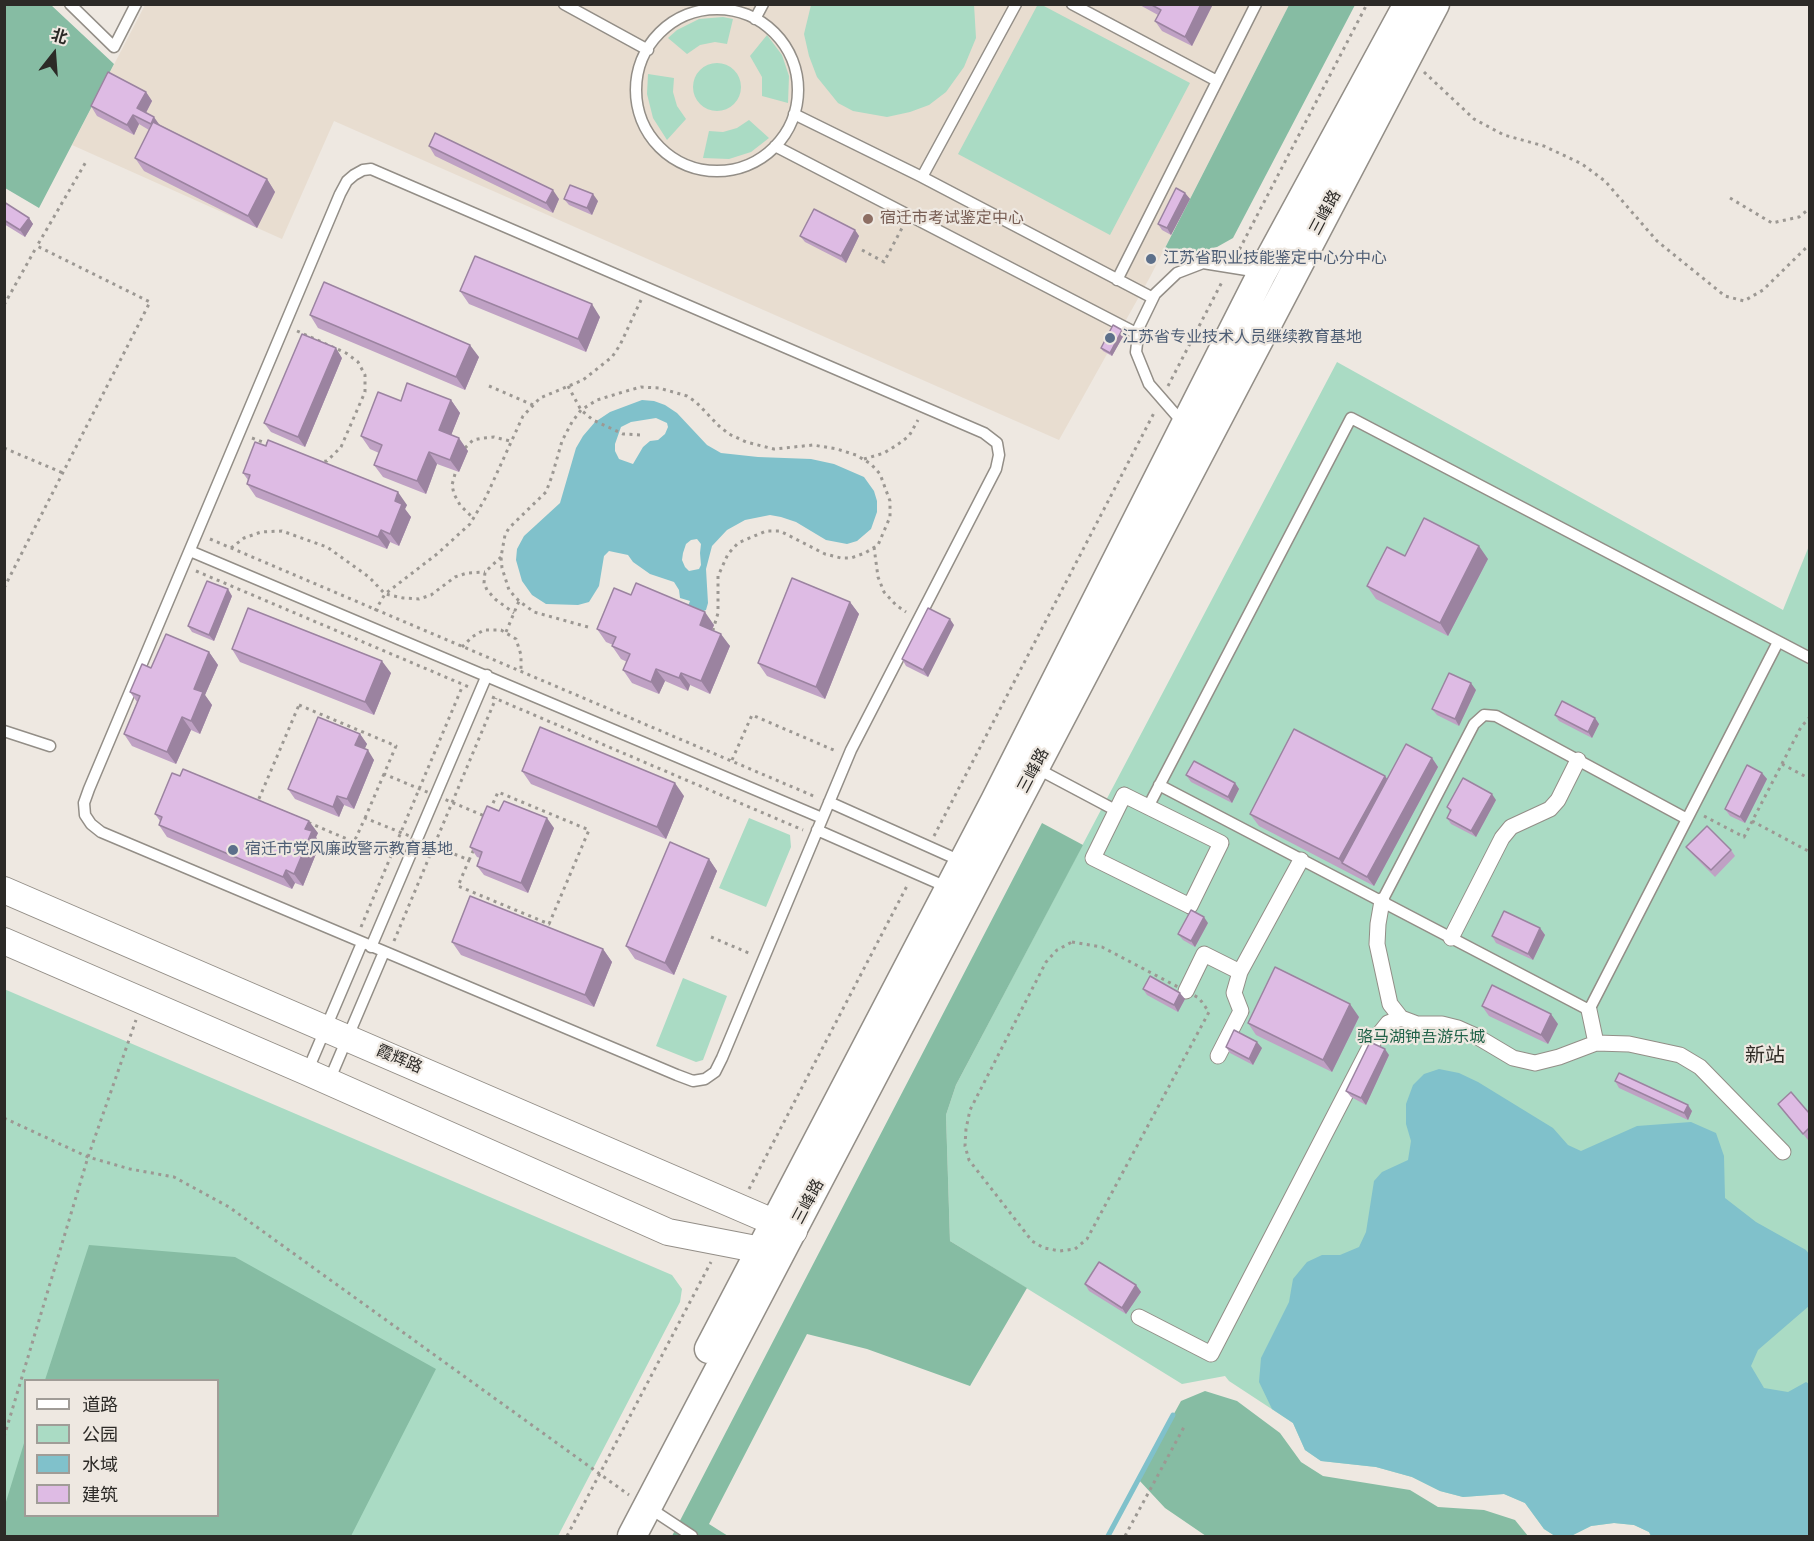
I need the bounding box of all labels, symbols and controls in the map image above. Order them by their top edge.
text: 北 [48,23,70,50]
north arrow [24,24,84,84]
street label: 三峰路 [1306,187,1346,239]
place label: 宿迁市考试鉴定中心 [880,209,1024,229]
marker: 宿迁市考试鉴定中心 [861,212,875,226]
place label: 江苏省职业技能鉴定中心分中心 [1163,249,1387,269]
marker: 江苏省职业技能鉴定中心分中心 [1144,252,1158,266]
place label: 江苏省专业技术人员继续教育基地 [1122,328,1362,348]
marker: 江苏省专业技术人员继续教育基地 [1103,331,1117,345]
street label: 三峰路 [1014,745,1054,797]
place label: 宿迁市党风廉政警示教育基地 [245,840,453,860]
marker: 宿迁市党风廉政警示教育基地 [226,843,240,857]
park label: 骆马湖钟吾游乐城 [1357,1028,1485,1048]
street label: 霞辉路 [373,1042,425,1078]
district label: 新站 [1745,1045,1785,1069]
street label: 三峰路 [789,1176,829,1228]
legend [24,1379,219,1517]
text: 道路 [82,1392,118,1417]
text: 公园 [82,1422,118,1447]
text: 水域 [82,1452,118,1477]
text: 建筑 [82,1482,118,1507]

